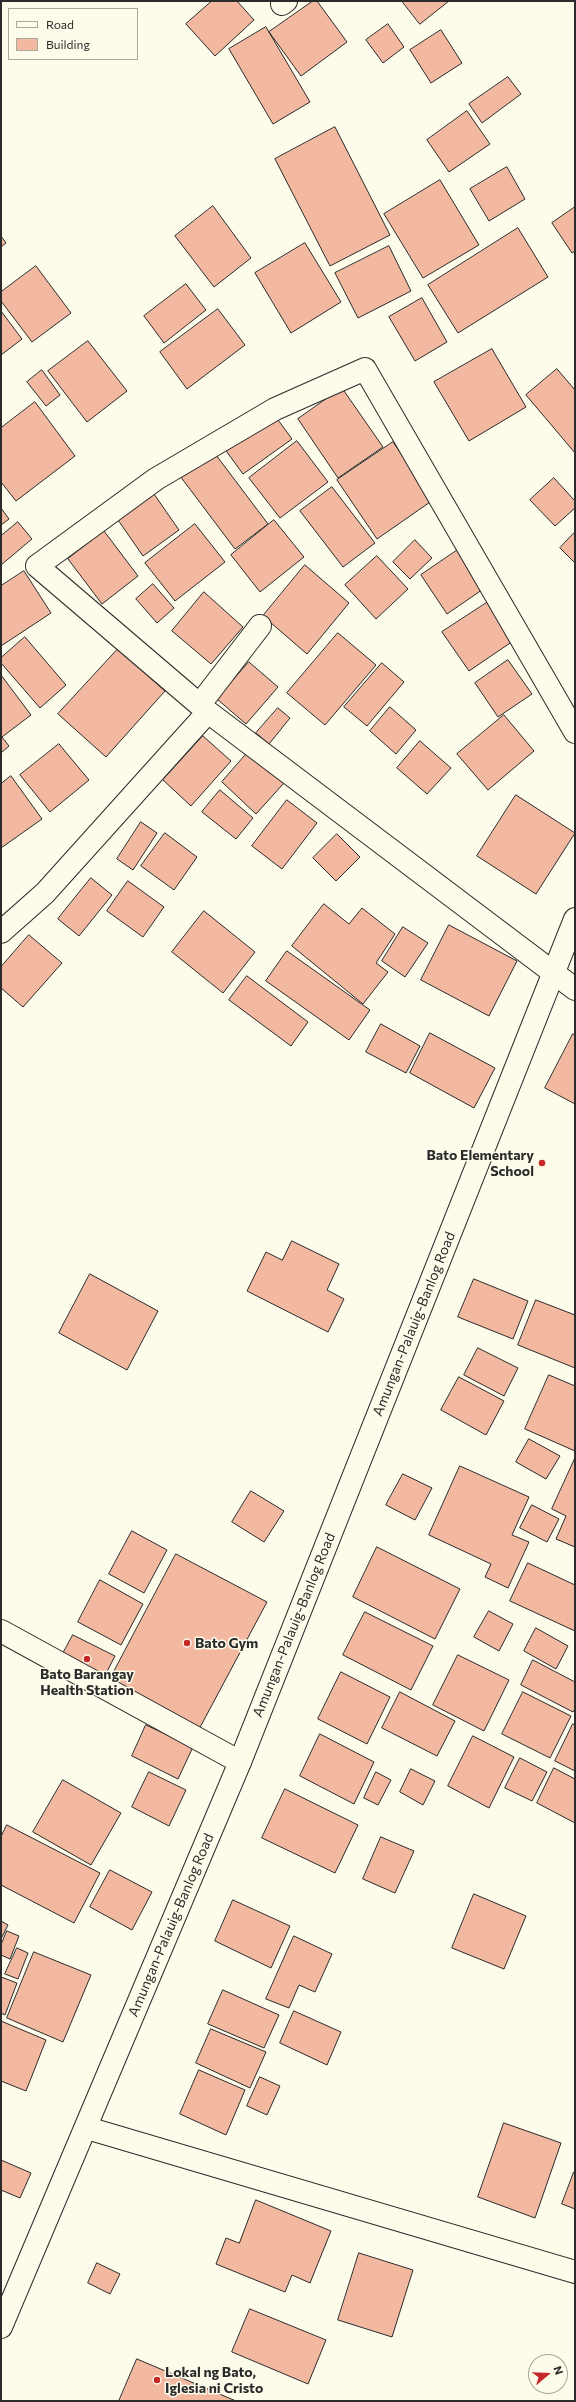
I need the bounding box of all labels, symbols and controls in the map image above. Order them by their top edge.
legend [8,8,138,60]
text: Road [46,17,74,31]
text: Building [46,37,90,51]
place label: Bato Elementary School [426,1147,534,1180]
marker: Bato Elementary School [537,1158,547,1168]
street label: Amungan-Palauig-Banlog Road [369,1229,459,1419]
street label: Amungan-Palauig-Banlog Road [249,1530,339,1720]
place label: Bato Gym [195,1635,258,1651]
marker: Bato Gym [182,1638,192,1648]
marker: Bato Barangay Health Station [82,1654,92,1664]
place label: Bato Barangay Health Station [40,1666,134,1698]
street label: Amungan-Palauig-Banlog Road [125,1831,217,2019]
north arrow [528,2354,568,2394]
place label: Lokal ng Bato, Iglesia ni Cristo [165,2364,263,2396]
text: N [551,2364,566,2376]
marker: Lokal ng Bato, Iglesia ni Cristo [152,2375,162,2385]

